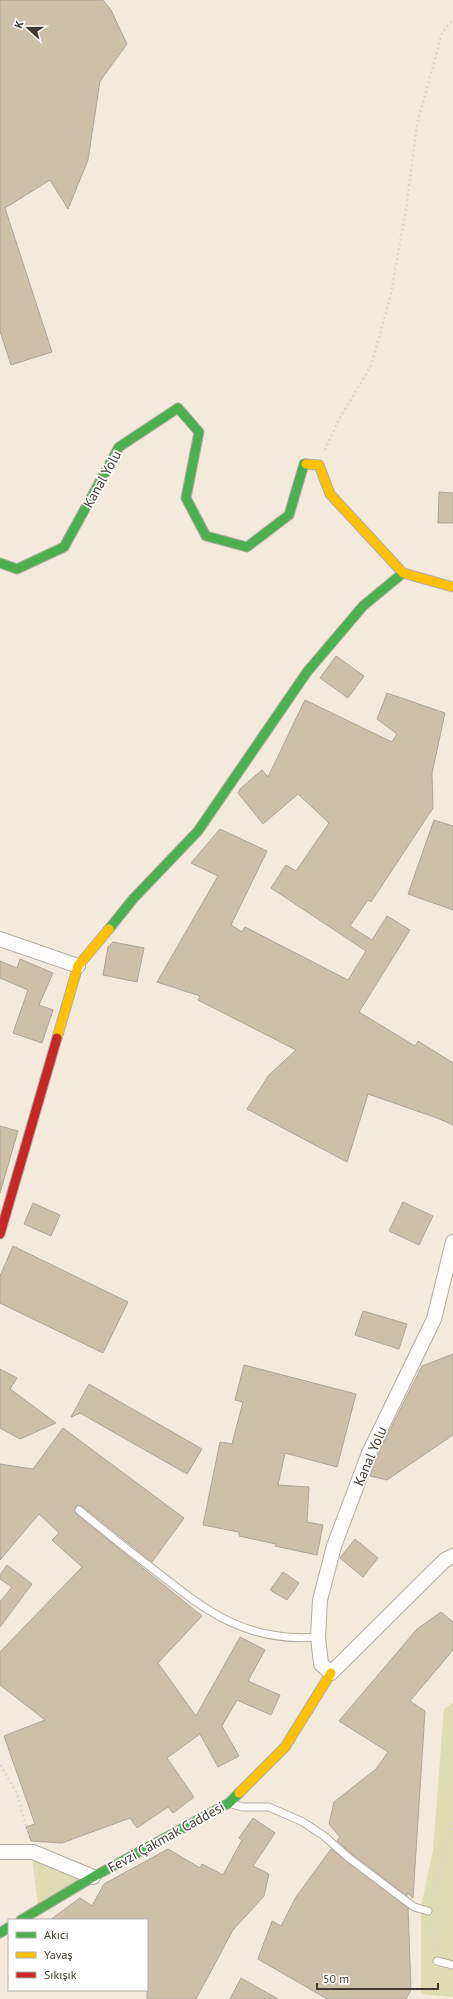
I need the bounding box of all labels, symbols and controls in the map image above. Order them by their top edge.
north arrow [8,8,48,48]
text: K [11,19,26,30]
street label: Kanal Yolu [79,447,125,511]
street label: Kanal Yolu [349,1424,391,1488]
street label: Fevzi Çakmak Caddesi [104,1797,228,1877]
legend [8,1919,148,1991]
text: Akıcı [44,1927,69,1942]
text: Yavaş [44,1947,73,1962]
scale bar [317,1965,438,1991]
text: Sıkışık [44,1967,77,1982]
text: 50 m [323,1971,349,1986]

